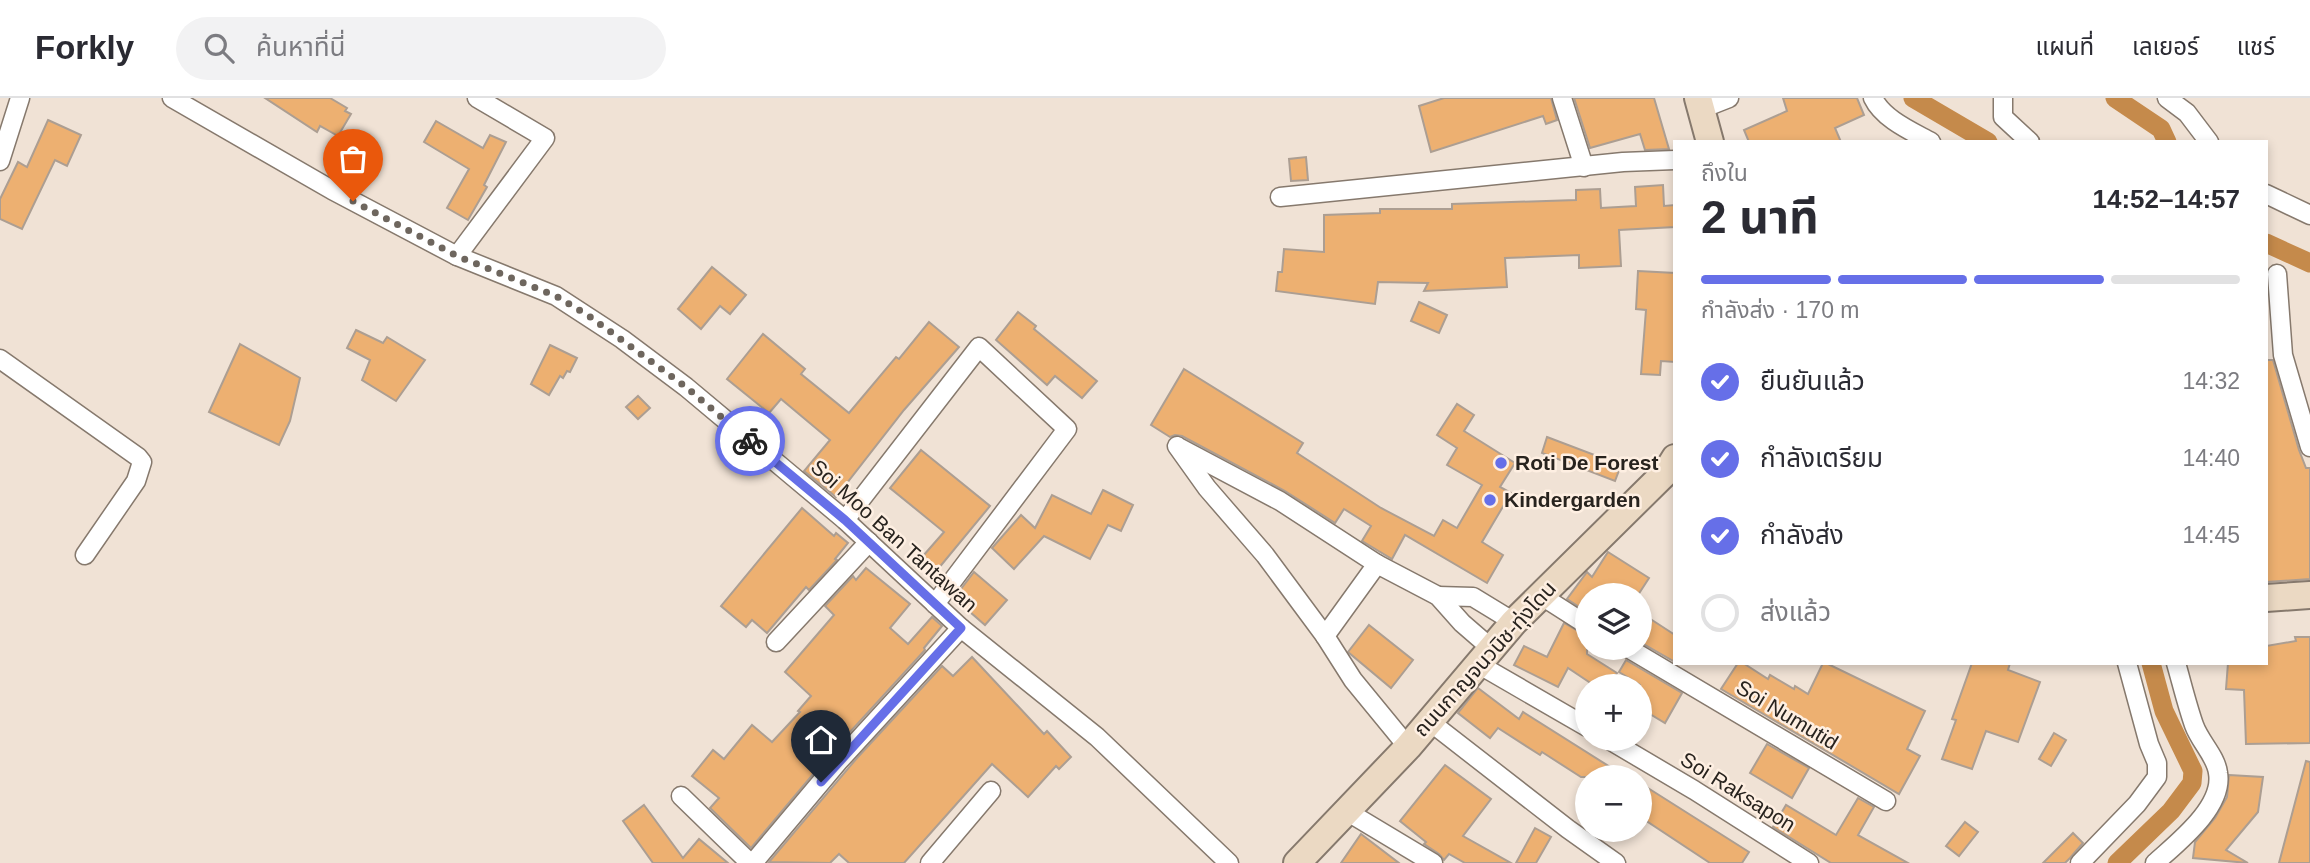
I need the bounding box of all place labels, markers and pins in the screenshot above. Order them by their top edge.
pin [323,129,383,201]
place label: Roti De Forest [1515,451,1659,474]
marker: Roti De Forest [1493,455,1509,471]
place label: Kindergarden [1504,488,1641,511]
marker: Kindergarden [1482,492,1498,508]
pin [791,710,851,782]

